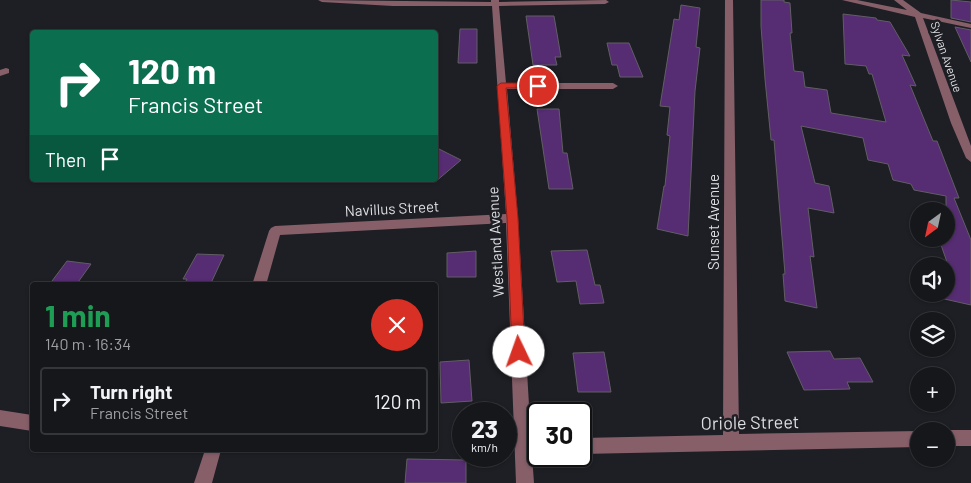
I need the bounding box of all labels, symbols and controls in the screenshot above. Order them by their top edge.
street label: Sylvan Avenue [928,19,966,94]
text: 120 m [128,49,216,91]
icon: right [45,50,110,115]
pin [517,65,559,107]
icon: arrive [524,72,552,100]
text: Francis Street [128,91,263,117]
icon: arrive [96,145,124,173]
text: Then [45,148,86,171]
street label: Sunset Avenue [704,174,722,270]
street label: Westland Avenue [483,186,507,298]
street label: Navillus Street [344,197,440,219]
north arrow [910,202,955,248]
map controls [910,202,955,467]
button: sound [910,257,955,302]
text: 1 min [45,297,111,333]
button: close [371,299,423,351]
button: layers [910,312,955,357]
position arrow [492,325,544,377]
text: 140 m · 16:34 [45,334,131,353]
button: + [910,367,955,412]
text: Turn right [90,380,172,403]
icon: right [47,387,75,415]
text: 120 m [374,390,421,413]
speed limit sign: 30 [527,402,592,467]
text: Francis Street [90,403,188,422]
street label: Oriole Street [700,410,799,434]
text: 23 [471,413,498,443]
button: − [910,422,955,467]
text: km/h [471,440,498,454]

